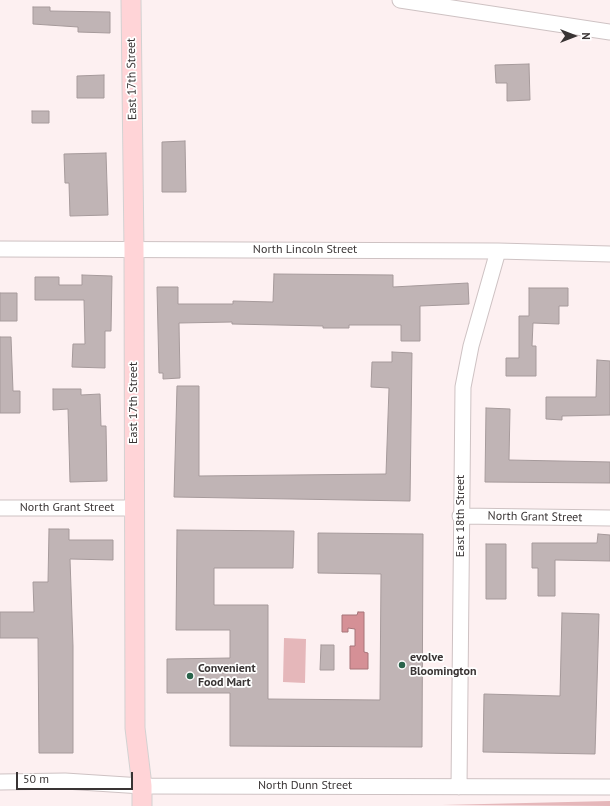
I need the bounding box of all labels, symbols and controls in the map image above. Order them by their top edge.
north arrow [554,16,594,56]
text: N [579,32,593,40]
street label: East 17th Street [124,38,140,120]
street label: North Lincoln Street [253,243,357,257]
street label: East 17th Street [127,362,141,444]
street label: East 18th Street [454,475,468,557]
street label: North Grant Street [20,501,114,515]
street label: North Grant Street [488,509,582,525]
place label: evolve Bloomington [410,651,476,679]
marker: evolve Bloomington [397,660,407,670]
place label: Convenient Food Mart [198,662,256,690]
marker: Convenient Food Mart [185,671,195,681]
scale bar [18,764,135,790]
text: 50 m [23,771,49,786]
street label: North Dunn Street [258,779,352,793]

